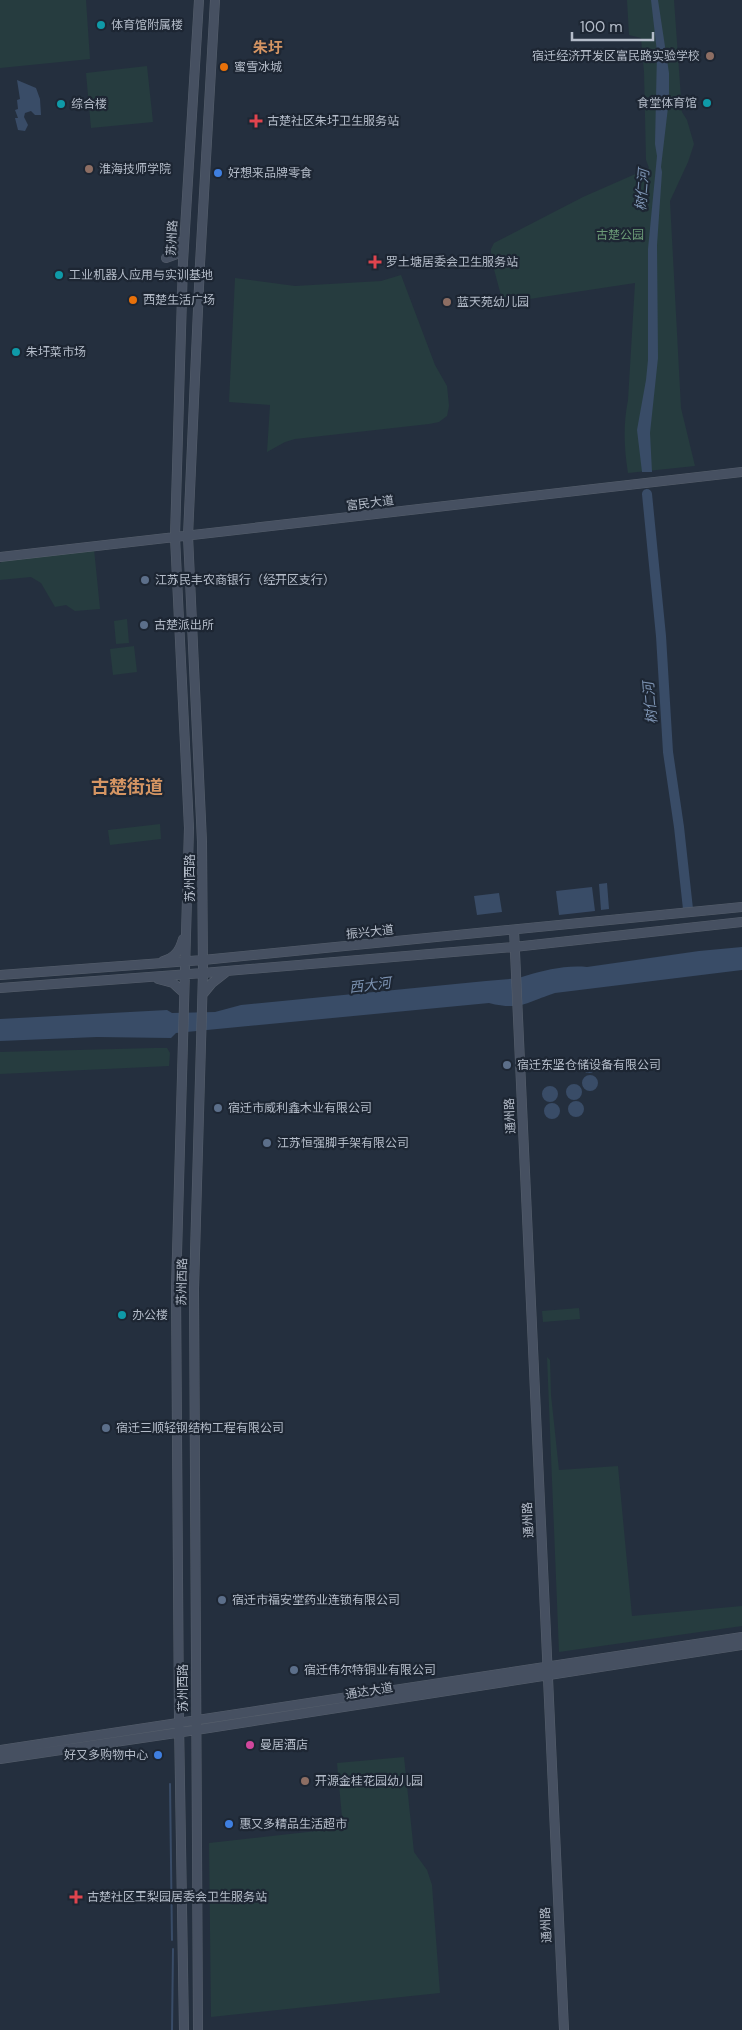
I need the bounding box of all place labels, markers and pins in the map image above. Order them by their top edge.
place label: 体育馆附属楼 [111,17,183,33]
marker: 体育馆附属楼 [95,19,107,31]
place label: 宿迁经济开发区富民路实验学校 [532,48,700,64]
marker: 宿迁经济开发区富民路实验学校 [704,50,716,62]
place label: 蜜雪冰城 [234,59,282,75]
marker: 蜜雪冰城 [218,61,230,73]
place label: 食堂体育馆 [637,95,697,111]
place label: 综合楼 [71,96,107,112]
marker: 食堂体育馆 [701,97,713,109]
marker: 综合楼 [55,98,67,110]
place label: 古楚社区朱圩卫生服务站 [267,113,399,129]
marker: 古楚社区朱圩卫生服务站 [249,114,263,128]
place label: 淮海技师学院 [99,161,171,177]
marker: 淮海技师学院 [83,163,95,175]
place label: 好想来品牌零食 [228,165,312,181]
marker: 好想来品牌零食 [212,167,224,179]
place label: 罗土塘居委会卫生服务站 [386,254,518,270]
marker: 罗土塘居委会卫生服务站 [368,255,382,269]
place label: 工业机器人应用与实训基地 [69,267,213,283]
marker: 工业机器人应用与实训基地 [53,269,65,281]
place label: 西楚生活广场 [143,292,215,308]
marker: 西楚生活广场 [127,294,139,306]
place label: 蓝天苑幼儿园 [457,294,529,310]
marker: 蓝天苑幼儿园 [441,296,453,308]
place label: 朱圩菜市场 [26,344,86,360]
marker: 朱圩菜市场 [10,346,22,358]
place label: 江苏民丰农商银行（经开区支行） [155,572,335,588]
marker: 江苏民丰农商银行（经开区支行） [139,574,151,586]
place label: 古楚派出所 [154,617,214,633]
marker: 古楚派出所 [138,619,150,631]
place label: 宿迁东坚仓储设备有限公司 [517,1057,661,1073]
marker: 宿迁东坚仓储设备有限公司 [501,1059,513,1071]
place label: 宿迁市威利鑫木业有限公司 [228,1100,372,1116]
marker: 宿迁市威利鑫木业有限公司 [212,1102,224,1114]
place label: 江苏恒强脚手架有限公司 [277,1135,409,1151]
marker: 江苏恒强脚手架有限公司 [261,1137,273,1149]
place label: 办公楼 [132,1307,168,1323]
marker: 办公楼 [116,1309,128,1321]
place label: 宿迁三顺轻钢结构工程有限公司 [116,1420,284,1436]
marker: 宿迁三顺轻钢结构工程有限公司 [100,1422,112,1434]
place label: 宿迁市福安堂药业连锁有限公司 [232,1592,400,1608]
marker: 宿迁市福安堂药业连锁有限公司 [216,1594,228,1606]
place label: 宿迁伟尔特铜业有限公司 [304,1662,436,1678]
marker: 宿迁伟尔特铜业有限公司 [288,1664,300,1676]
place label: 曼居酒店 [260,1737,308,1753]
marker: 曼居酒店 [244,1739,256,1751]
place label: 好又多购物中心 [64,1747,148,1763]
marker: 好又多购物中心 [152,1749,164,1761]
place label: 开源金桂花园幼儿园 [315,1773,423,1789]
marker: 开源金桂花园幼儿园 [299,1775,311,1787]
place label: 惠又多精品生活超市 [239,1816,347,1832]
marker: 惠又多精品生活超市 [223,1818,235,1830]
place label: 古楚社区王梨园居委会卫生服务站 [87,1889,267,1905]
marker: 古楚社区王梨园居委会卫生服务站 [69,1890,83,1904]

